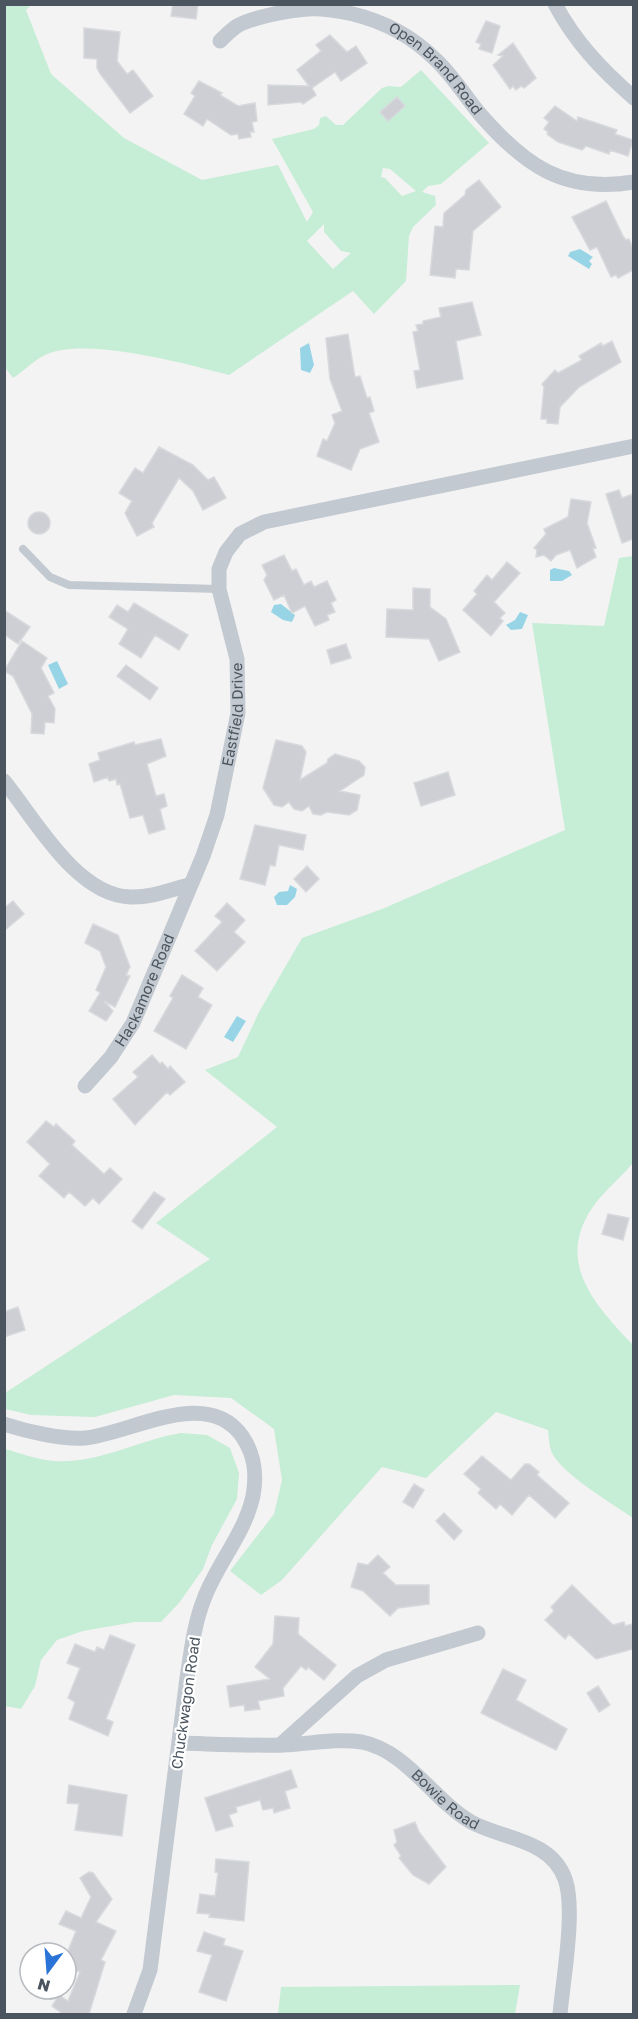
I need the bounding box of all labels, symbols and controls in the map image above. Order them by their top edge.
street label: Open Brand Road [386,18,487,118]
street label: Eastfield Drive [217,662,246,768]
street label: Hackamore Road [110,931,177,1050]
street label: Chuckwagon Road [167,1635,203,1770]
street label: Bowie Road [408,1765,483,1833]
north arrow [18,1941,78,2001]
text: N [35,1974,52,1997]

